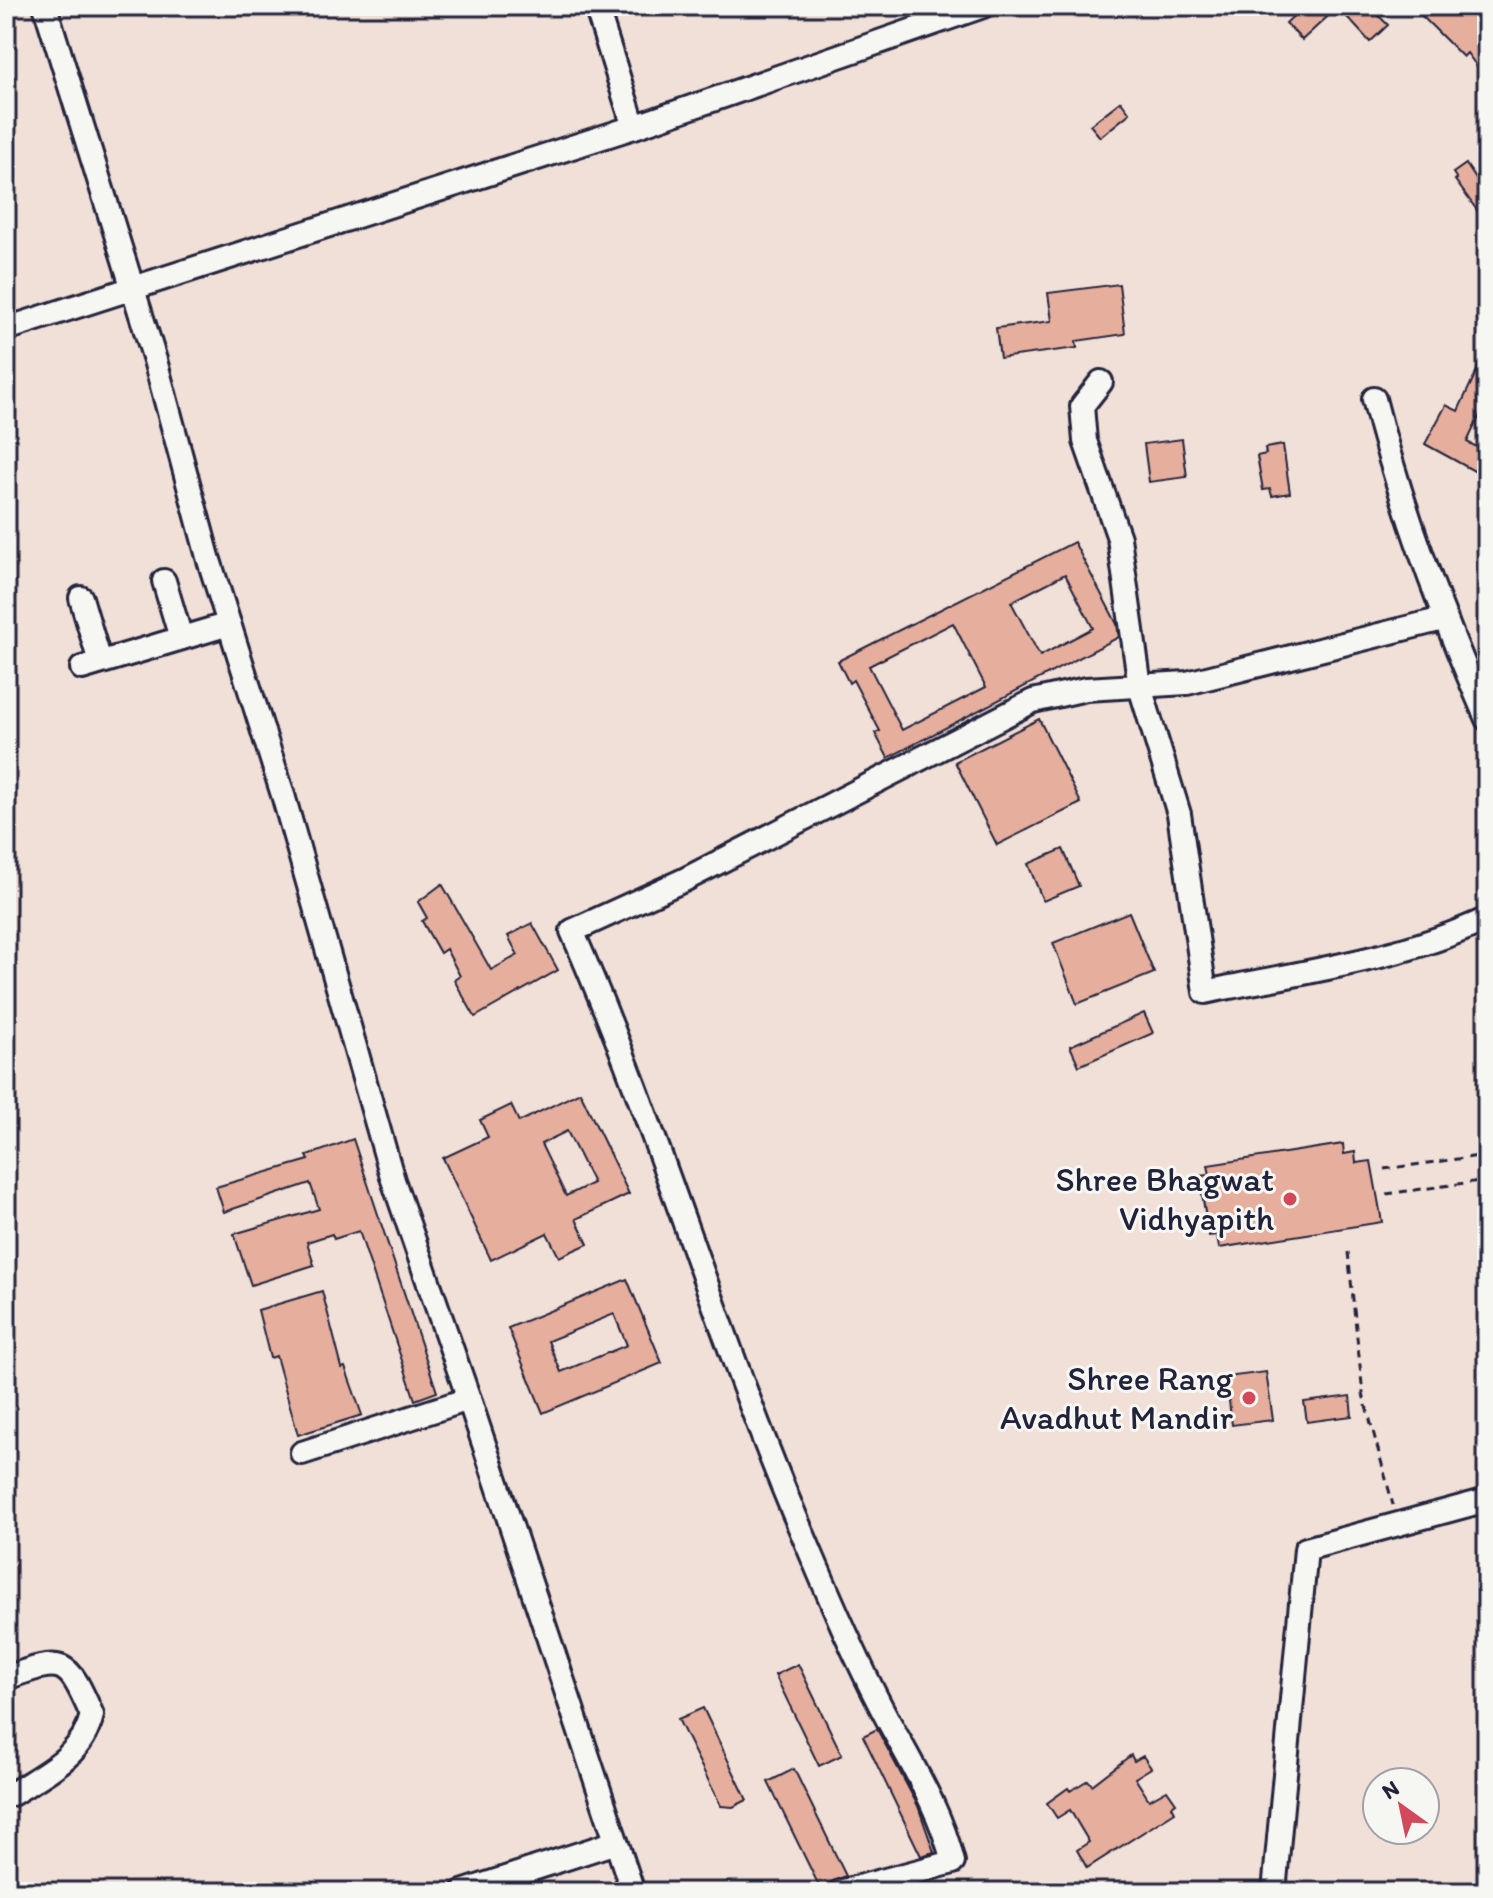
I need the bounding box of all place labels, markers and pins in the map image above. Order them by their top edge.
place label: Shree Bhagwat Vidhyapith [1055,1159,1274,1239]
marker: Shree Bhagwat Vidhyapith [1281,1190,1299,1208]
place label: Shree Rang Avadhut Mandir [1000,1358,1234,1438]
marker: Shree Rang Avadhut Mandir [1240,1389,1258,1407]

